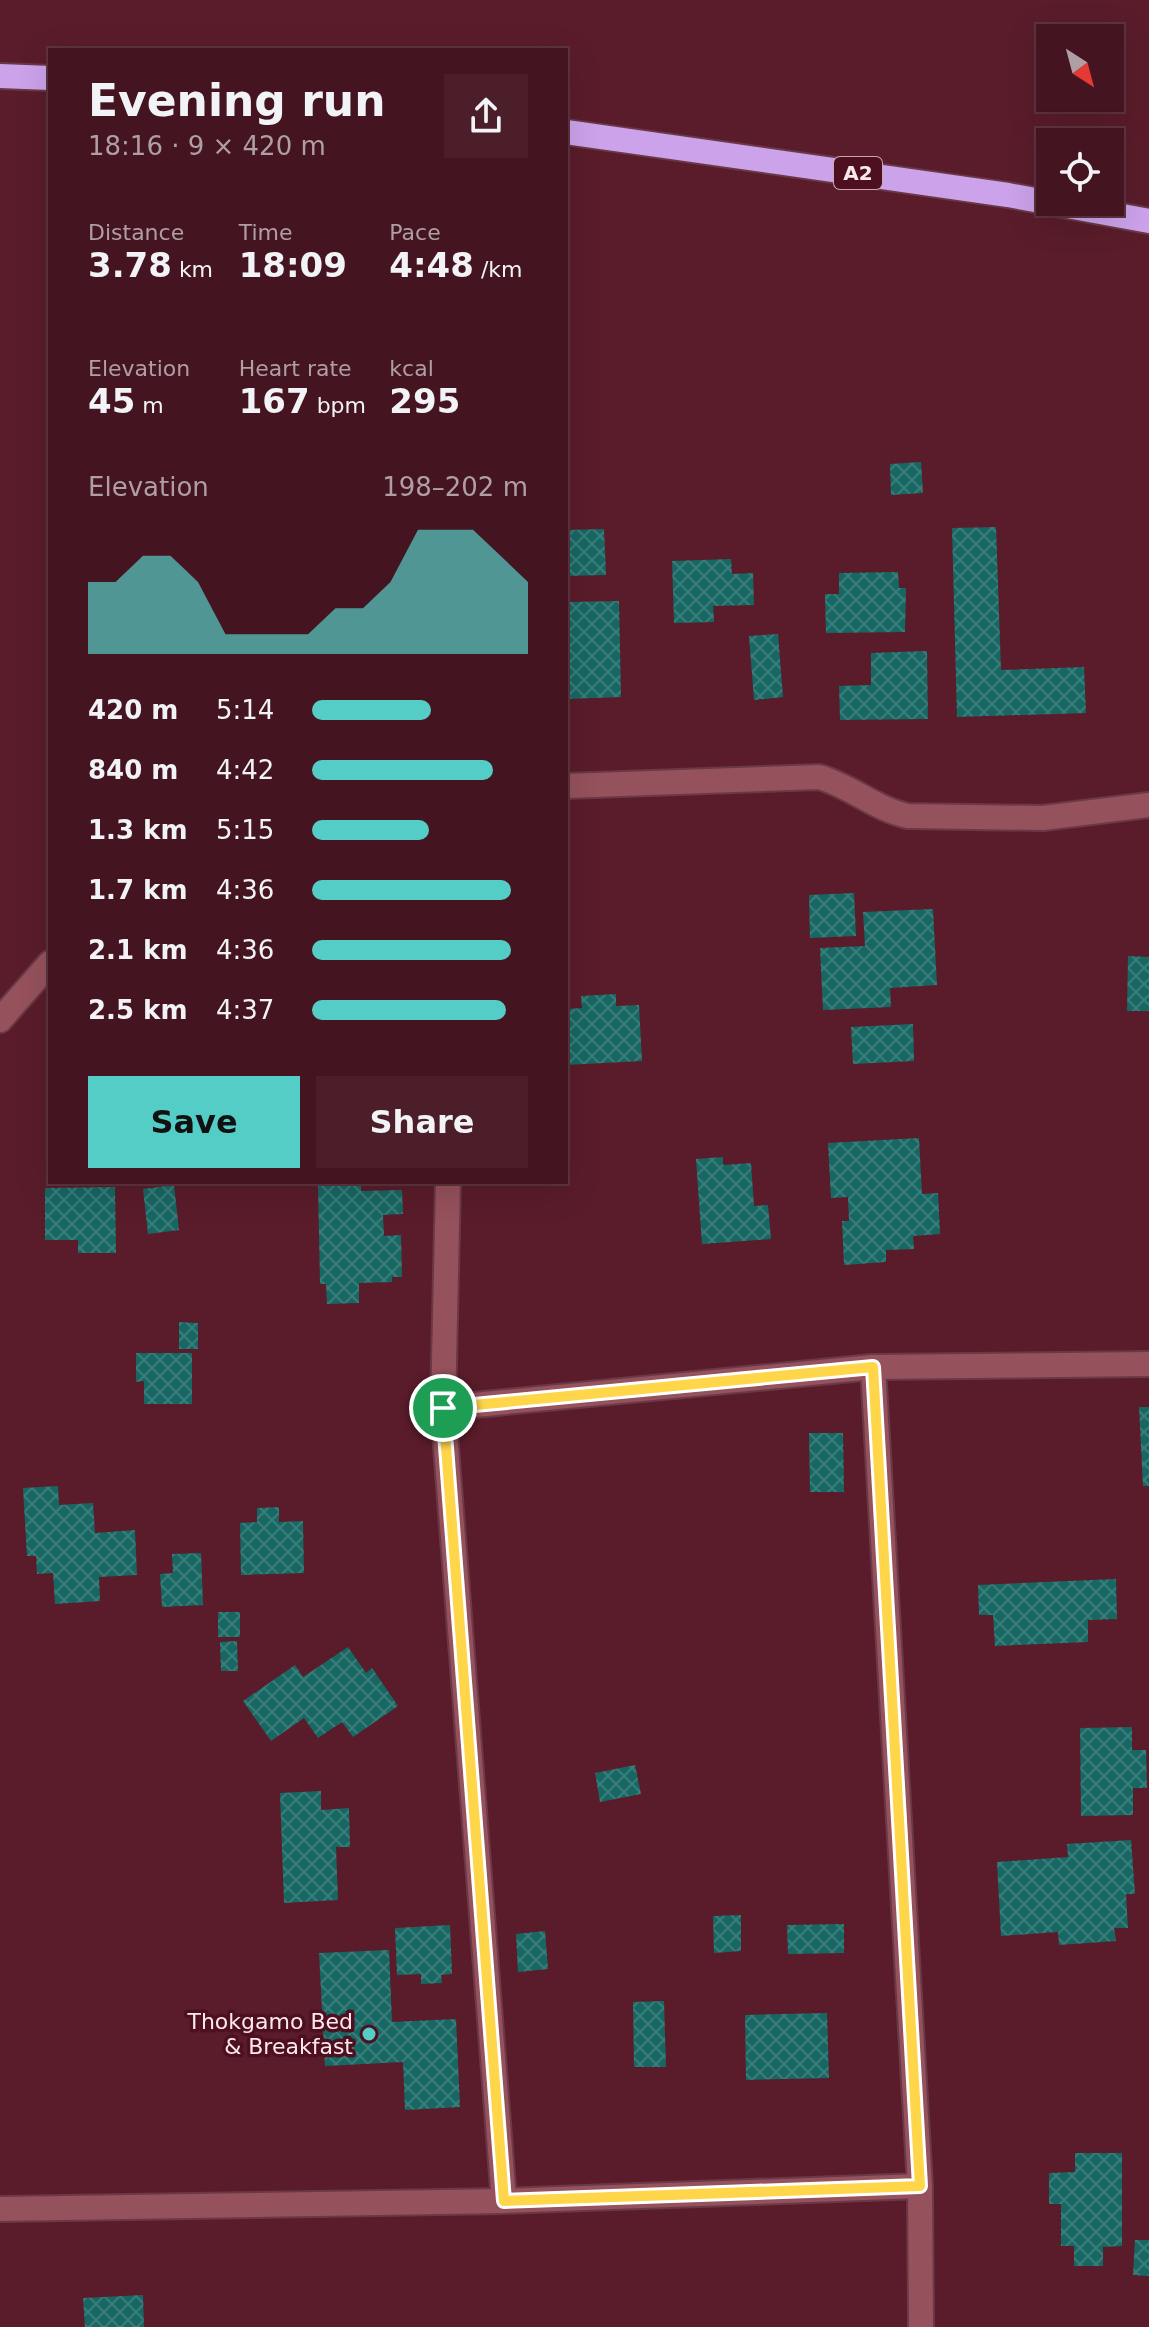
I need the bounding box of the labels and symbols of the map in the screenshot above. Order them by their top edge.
north arrow [1036,24,1124,112]
road number: A2 [834,157,882,189]
pin [409,1374,477,1442]
place label: Thokgamo Bed & Breakfast [186,2009,353,2059]
marker: Thokgamo Bed & Breakfast [360,2025,378,2043]

